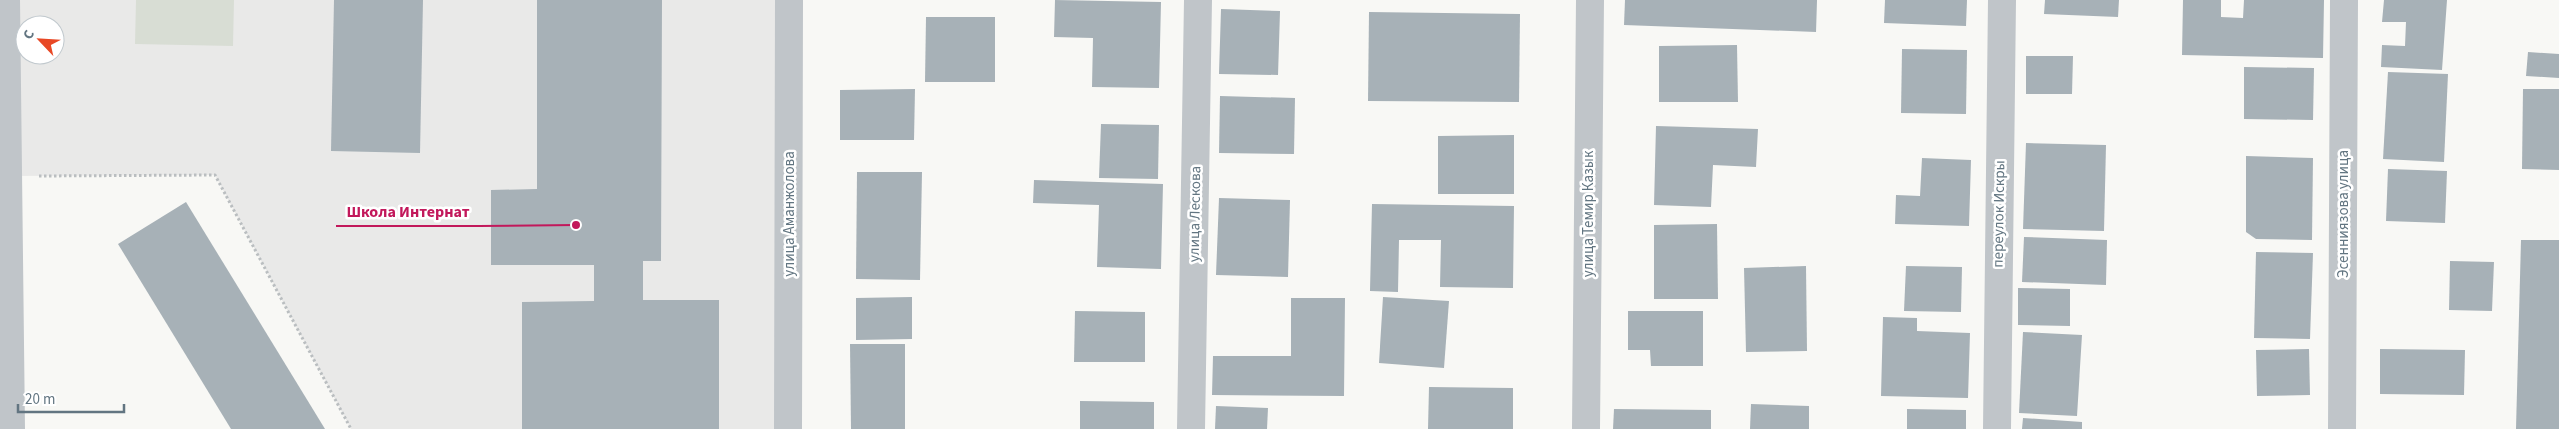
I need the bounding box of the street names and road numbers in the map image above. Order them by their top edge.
street label: улица Темир Казык [1578,150,1599,277]
street label: Эсенниязова улица [2333,150,2354,278]
street label: улица Аманжолова [779,151,800,277]
street label: переулок Искры [1988,160,2010,268]
street label: улица Лескова [1184,166,1206,262]

